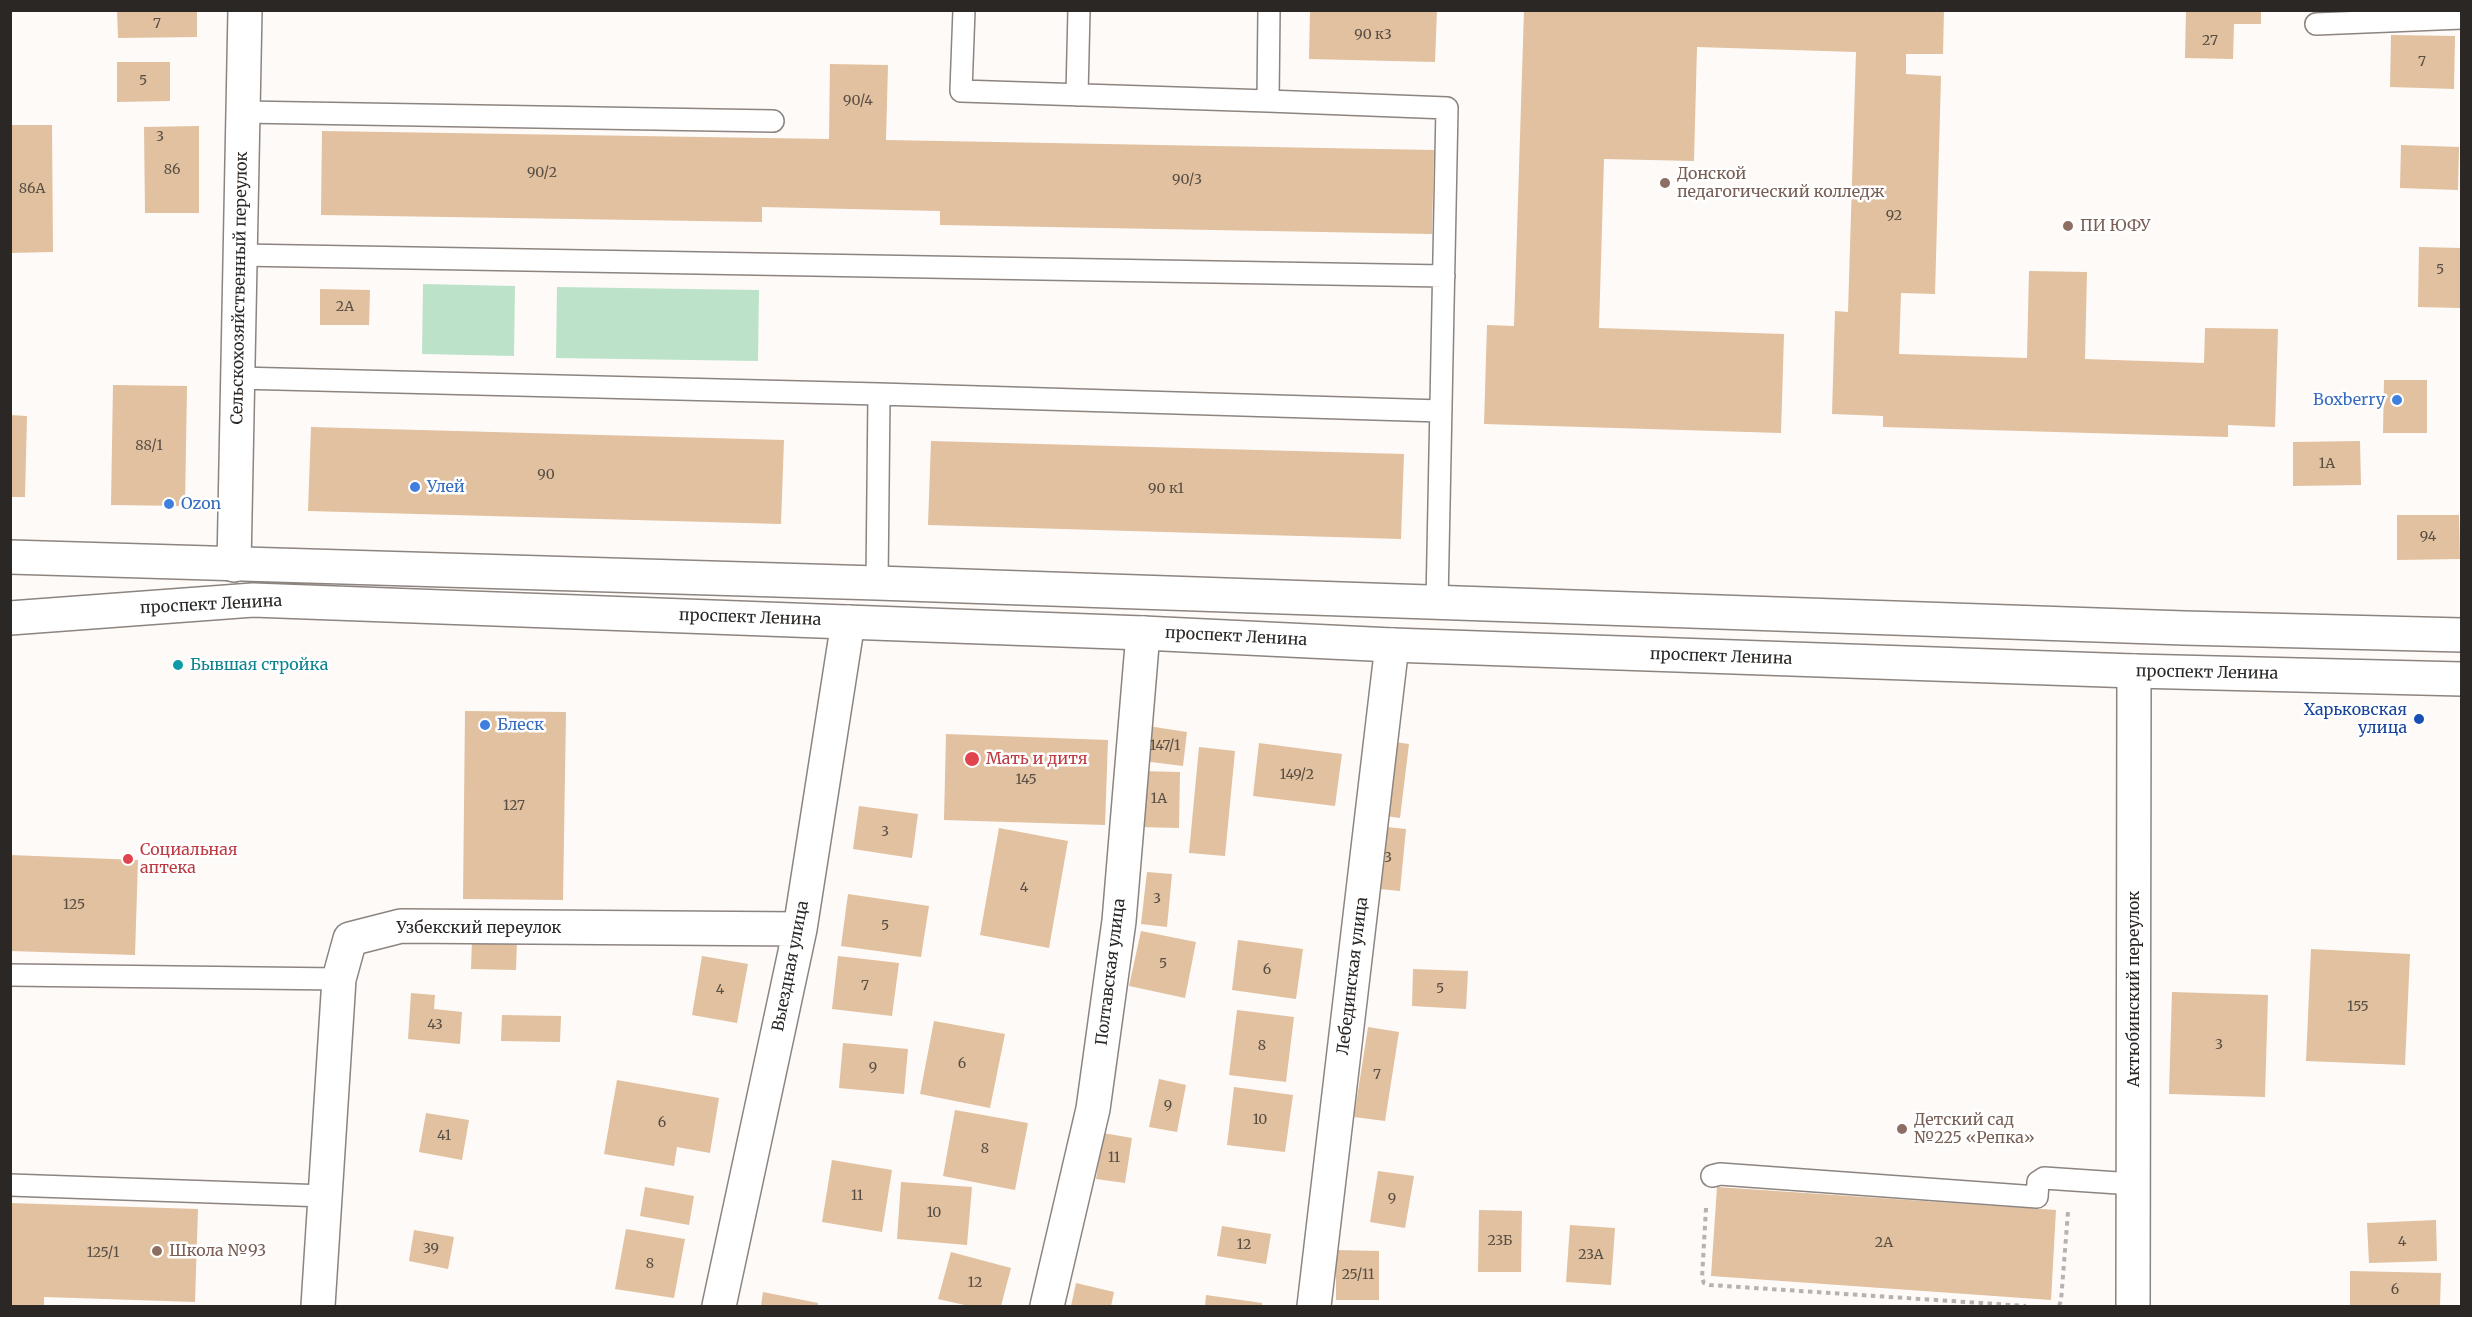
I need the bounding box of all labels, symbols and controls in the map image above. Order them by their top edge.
house number: 7 [153,16,161,32]
house number: 90 к3 [1354,27,1392,43]
house number: 27 [2202,33,2218,49]
house number: 7 [2418,54,2426,70]
house number: 5 [139,73,147,89]
house number: 90/4 [843,93,873,109]
house number: 3 [156,129,164,145]
street label: Сельскохозяйственный переулок [228,151,252,425]
house number: 86 [164,162,180,178]
place label: Донской педагогический колледж [1677,164,1884,202]
house number: 90/2 [527,165,557,181]
house number: 90/3 [1172,172,1202,188]
marker: Донской педагогический колледж [1658,176,1672,190]
house number: 86А [19,181,45,197]
house number: 92 [1886,208,1902,224]
place label: ПИ ЮФУ [2080,216,2150,236]
marker: ПИ ЮФУ [2061,219,2075,233]
house number: 5 [2436,262,2444,278]
house number: 2А [336,299,354,315]
place label: Boxberry [2313,390,2385,410]
marker: Boxberry [2390,393,2404,407]
house number: 88/1 [135,438,163,454]
house number: 1А [2319,456,2335,472]
house number: 90 [537,467,555,483]
place label: Улей [427,477,465,497]
marker: Улей [408,480,422,494]
house number: 90 к1 [1148,481,1184,497]
place label: Ozon [181,494,221,514]
marker: Ozon [162,497,176,511]
house number: 94 [2420,529,2436,545]
street label: проспект Ленина [139,592,283,618]
street label: проспект Ленина [679,606,821,630]
street label: проспект Ленина [1164,624,1308,650]
street label: проспект Ленина [1650,645,1792,669]
place label: Бывшая стройка [190,655,328,675]
marker: Бывшая стройка [171,658,185,672]
street label: проспект Ленина [2136,662,2278,684]
place label: Харьковская улица [2304,700,2407,738]
marker: Харьковская улица [2412,712,2426,726]
place label: Блеск [497,715,544,735]
marker: Блеск [478,718,492,732]
house number: 147/1 [1150,738,1180,754]
place label: Мать и дитя [986,749,1088,769]
marker: Мать и дитя [963,750,981,768]
house number: 149/2 [1280,767,1314,783]
house number: 145 [1015,772,1037,788]
house number: 1А [1151,791,1167,807]
house number: 127 [503,798,525,814]
house number: 3 [881,824,889,840]
place label: Социальная аптека [140,840,238,878]
house number: 3 [1384,850,1392,866]
marker: Социальная аптека [121,852,135,866]
house number: 4 [1020,880,1028,896]
house number: 3 [1153,891,1161,907]
street label: Актюбинский переулок [2124,891,2144,1087]
street label: Лебединская улица [1334,896,1372,1056]
house number: 125 [63,897,85,913]
street label: Полтавская улица [1092,897,1130,1047]
street label: Выездная улица [769,899,813,1033]
street label: Узбекский переулок [397,918,561,938]
house number: 5 [881,918,889,934]
house number: 5 [1159,956,1167,972]
house number: 6 [1263,962,1271,978]
house number: 7 [861,978,869,994]
house number: 5 [1436,981,1444,997]
house number: 4 [716,982,724,998]
house number: 155 [2347,999,2369,1015]
house number: 43 [427,1017,443,1033]
house number: 3 [2215,1037,2223,1053]
house number: 8 [1258,1038,1266,1054]
house number: 6 [958,1056,966,1072]
house number: 9 [869,1060,877,1076]
house number: 7 [1373,1067,1381,1083]
house number: 9 [1164,1098,1172,1114]
place label: Детский сад №225 «Репка» [1914,1110,2035,1148]
house number: 10 [1253,1112,1267,1128]
house number: 6 [658,1115,666,1131]
marker: Детский сад №225 «Репка» [1895,1122,1909,1136]
house number: 41 [437,1128,451,1144]
house number: 8 [981,1141,989,1157]
house number: 11 [1108,1150,1120,1166]
house number: 11 [851,1188,863,1204]
house number: 9 [1388,1191,1396,1207]
house number: 10 [927,1205,941,1221]
house number: 23Б [1488,1233,1512,1249]
house number: 4 [2398,1234,2406,1250]
house number: 2А [1875,1235,1893,1251]
house number: 12 [1237,1237,1251,1253]
place label: Школа №93 [169,1241,266,1261]
house number: 39 [423,1241,439,1257]
marker: Школа №93 [150,1244,164,1258]
house number: 125/1 [87,1245,119,1261]
house number: 23А [1578,1247,1604,1263]
house number: 8 [646,1256,654,1272]
house number: 25/11 [1342,1267,1374,1283]
house number: 12 [968,1275,982,1291]
house number: 6 [2391,1282,2399,1298]

